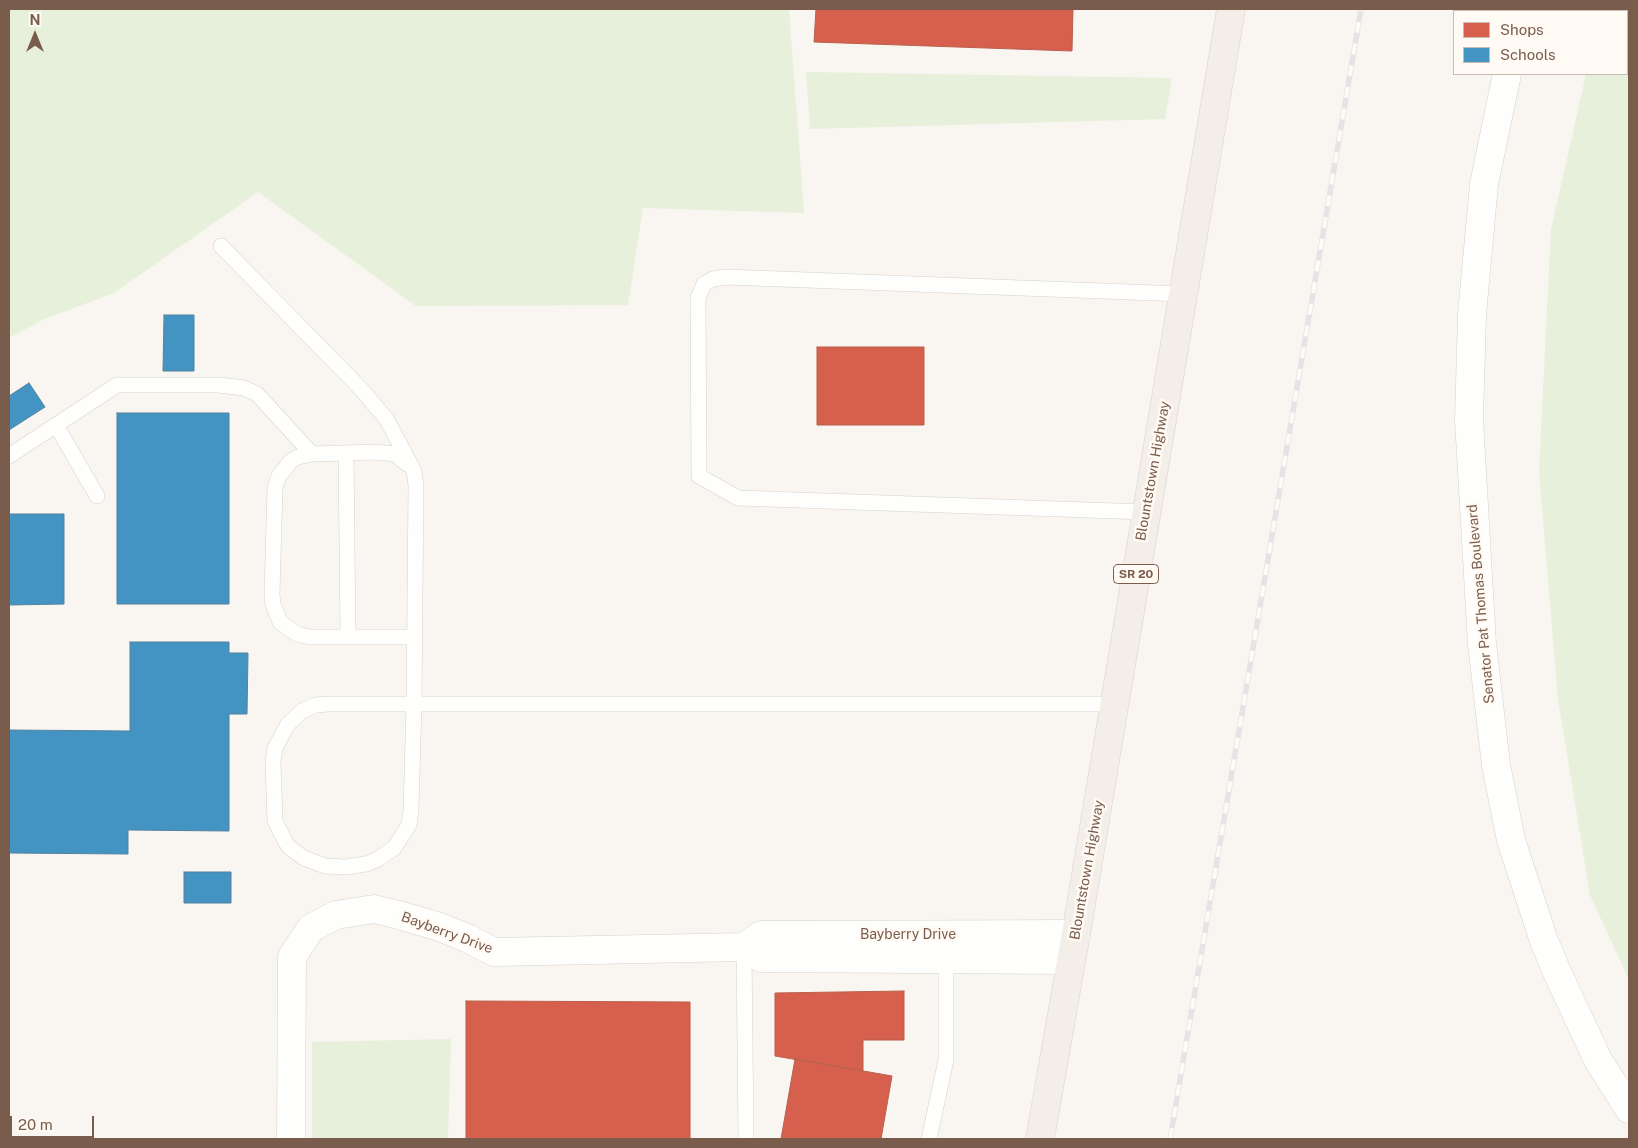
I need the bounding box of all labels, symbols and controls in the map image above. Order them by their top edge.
north arrow [10,10,60,60]
legend [1453,10,1628,75]
text: N [30,12,40,28]
text: Shops [1500,21,1544,38]
text: Schools [1500,46,1556,63]
street label: Blountstown Highway [1132,400,1174,542]
street label: Senator Pat Thomas Boulevard [1464,504,1498,704]
road number: SR 20 [1114,564,1158,584]
street label: Blountstown Highway [1066,799,1108,941]
street label: Bayberry Drive [399,909,495,957]
street label: Bayberry Drive [860,927,956,943]
scale bar [12,1106,96,1138]
text: 20 m [18,1116,53,1133]

